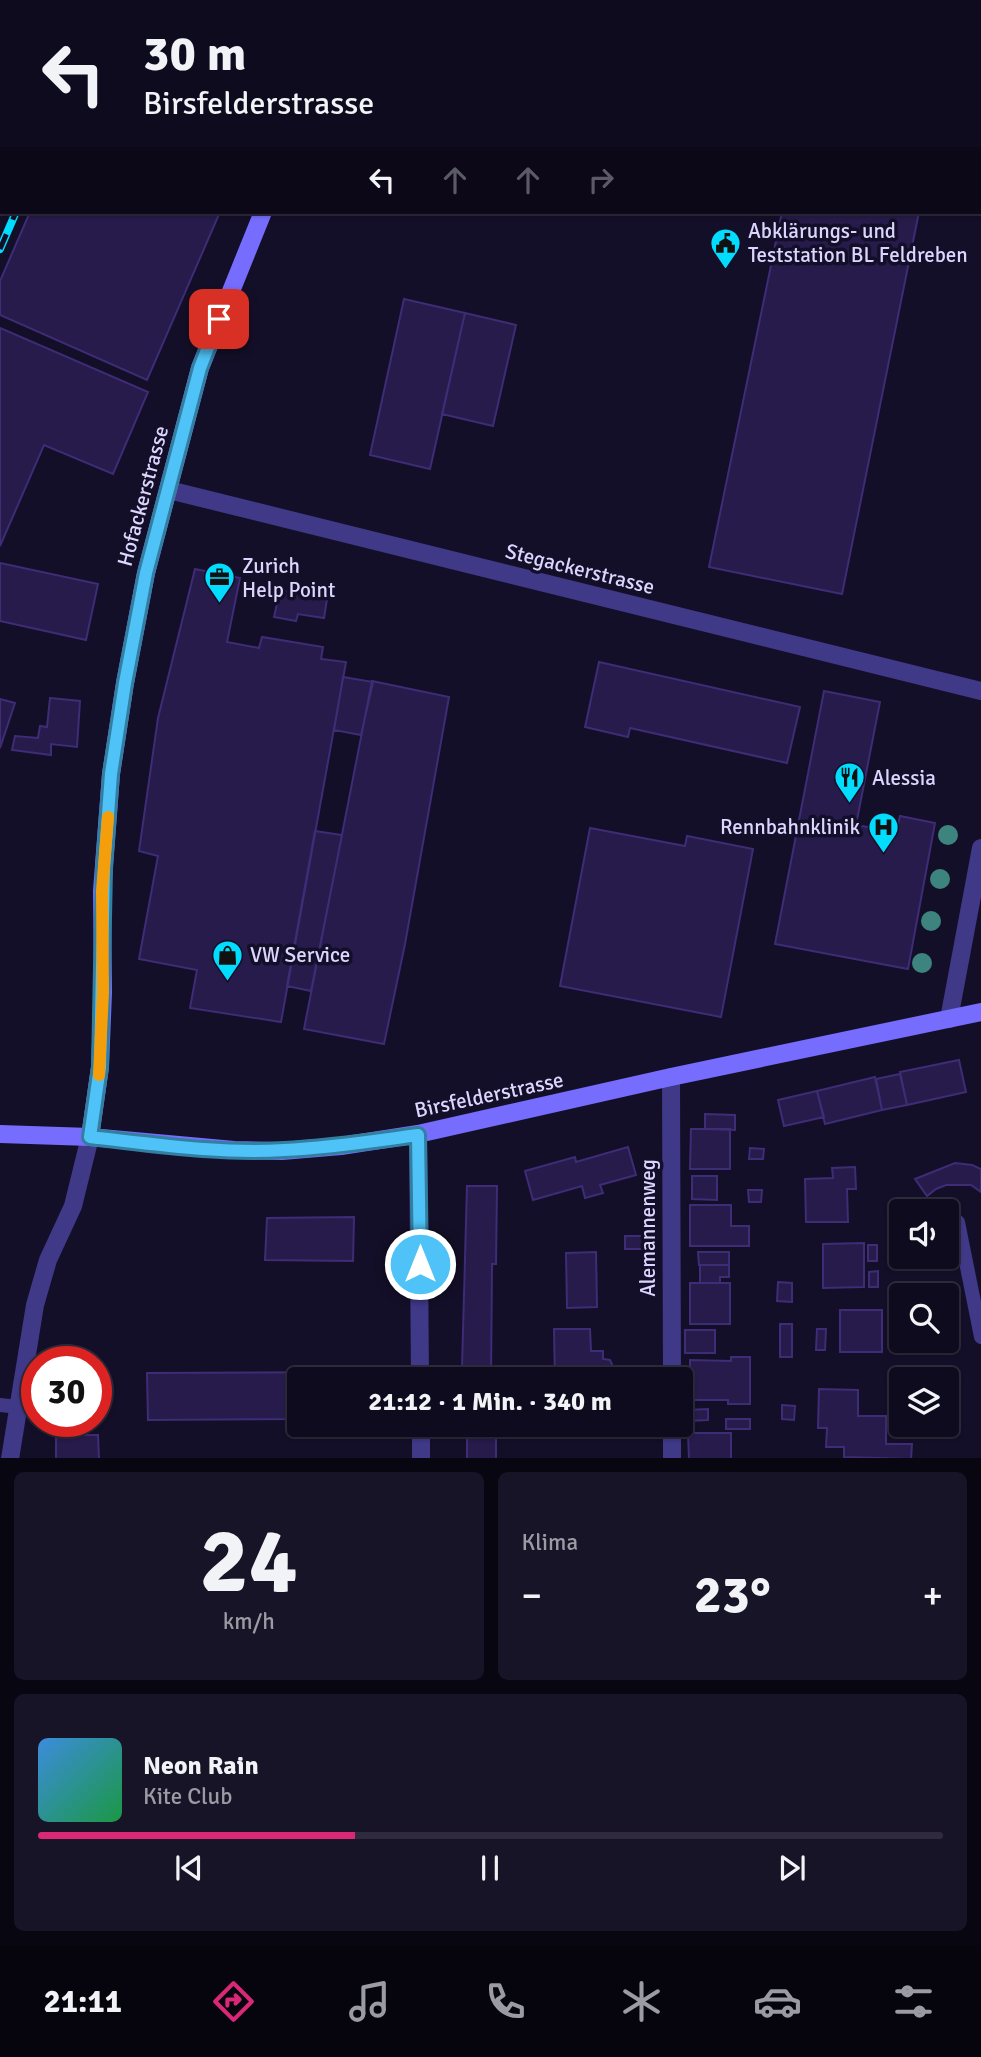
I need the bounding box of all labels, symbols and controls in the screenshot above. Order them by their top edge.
text: 30 m [143,24,246,84]
icon: left [28,28,119,119]
text: Birsfelderstrasse [143,84,374,123]
icon: left [363,161,401,199]
icon: ahead [436,161,474,199]
icon: ahead [509,161,547,199]
icon: right [582,161,620,199]
place label: Abklärungs- und Teststation BL Feldreben [748,218,968,268]
public building icon: Abklärungs- und Teststation BL Feldreben [708,226,742,270]
pin [189,289,249,349]
icon: arrive [200,300,238,338]
street label: Hofackerstrasse [112,423,174,569]
street label: Stegackerstrasse [503,538,657,600]
place label: Zurich Help Point [242,553,335,603]
office icon: Zurich Help Point [202,561,236,605]
restaurant icon: Alessia [832,761,866,805]
place label: Alessia [872,765,936,791]
hospital icon: Rennbahnklinik [866,810,900,854]
place label: Rennbahnklinik [720,814,860,840]
shop icon: VW Service [210,938,244,982]
place label: VW Service [250,942,350,968]
street label: Birsfelderstrasse [412,1067,566,1123]
street label: Alemannenweg [635,1159,661,1297]
map controls [889,1199,959,1437]
button: sound [889,1199,959,1269]
position arrow [383,1227,457,1301]
button: search [889,1283,959,1353]
speed limit sign: 30 [21,1346,112,1437]
button: layers [889,1367,959,1437]
text: 21:12 · 1 Min. · 340 m [368,1386,612,1418]
text: 24 [200,1505,298,1618]
text: Klima [522,1528,578,1557]
text: 23° [694,1563,771,1627]
text: − [522,1572,542,1619]
text: + [922,1572,943,1619]
text: km/h [223,1607,275,1636]
text: Neon Rain [143,1750,259,1782]
text: Kite Club [143,1782,232,1811]
icon: previous [170,1849,208,1887]
icon: pause [471,1849,509,1887]
icon: next [773,1849,811,1887]
icon: directions [209,1977,258,2026]
icon: music [345,1977,394,2026]
icon: phone [481,1977,530,2026]
icon: climate [617,1977,666,2026]
icon: car [753,1977,802,2026]
icon: filters [889,1977,938,2026]
text: 21:11 [43,1982,122,2021]

